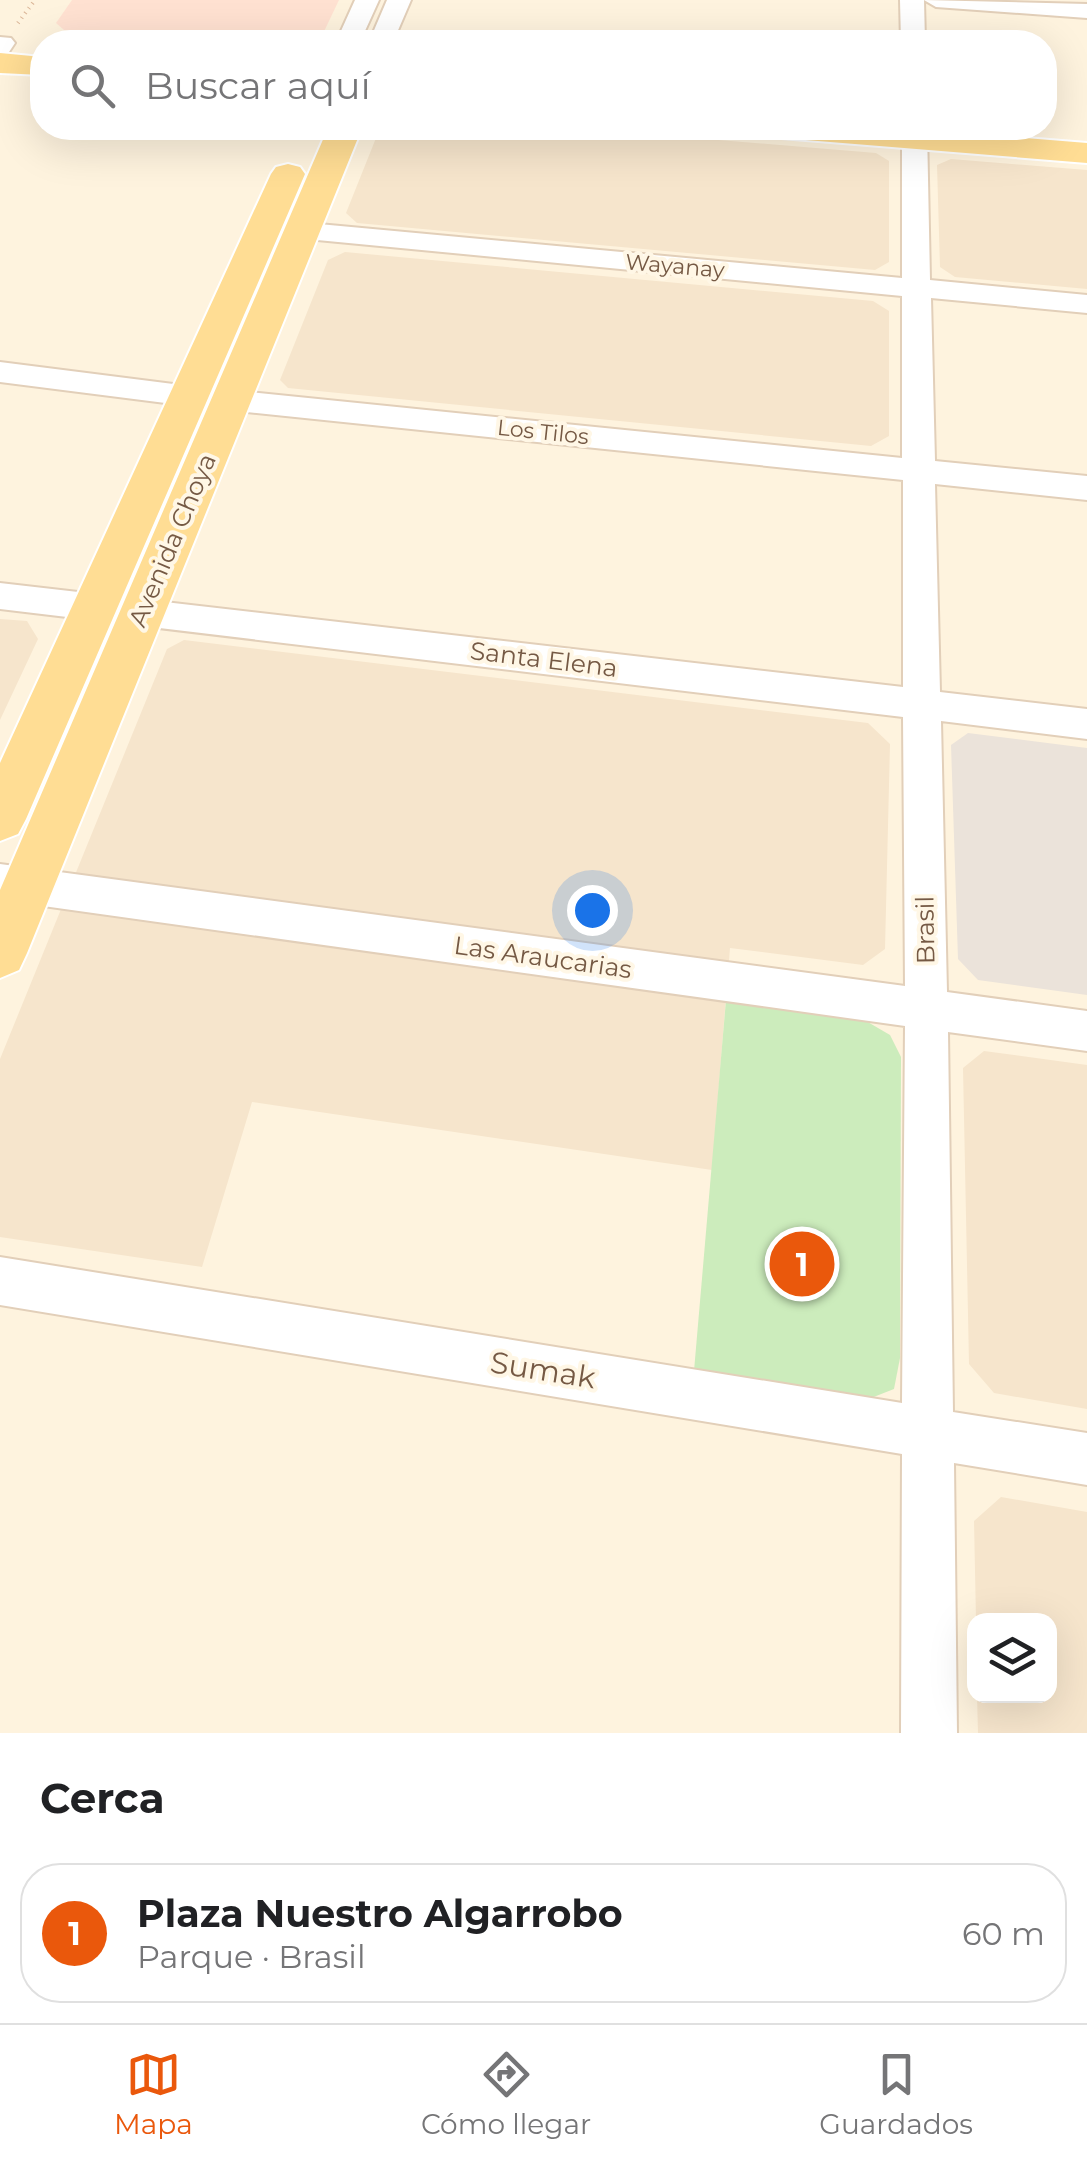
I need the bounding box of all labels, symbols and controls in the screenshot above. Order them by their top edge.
search box [30,30,1057,140]
icon: search [65,58,120,113]
text: Buscar aquí [145,62,371,109]
street label: Wayanay [624,248,726,284]
street label: Los Tilos [496,414,590,450]
street label: Avenida Choya [122,449,222,631]
street label: Santa Elena [469,635,619,683]
your location [567,885,618,936]
street label: Brasil [909,896,941,964]
street label: Las Araucarias [452,930,634,984]
pin: 1 [770,1226,834,1302]
street label: Sumak [488,1343,598,1397]
map controls [967,1613,1057,1703]
button: layers [967,1613,1057,1703]
text: Cerca [40,1772,165,1824]
text: Plaza Nuestro Algarrobo [137,1890,623,1937]
text: 1 [68,1914,81,1953]
text: 60 m [962,1914,1045,1953]
text: Parque · Brasil [137,1937,366,1976]
tab: Mapa [114,2047,193,2141]
tab: Cómo llegar [421,2047,591,2141]
tab: Guardados [819,2047,973,2141]

